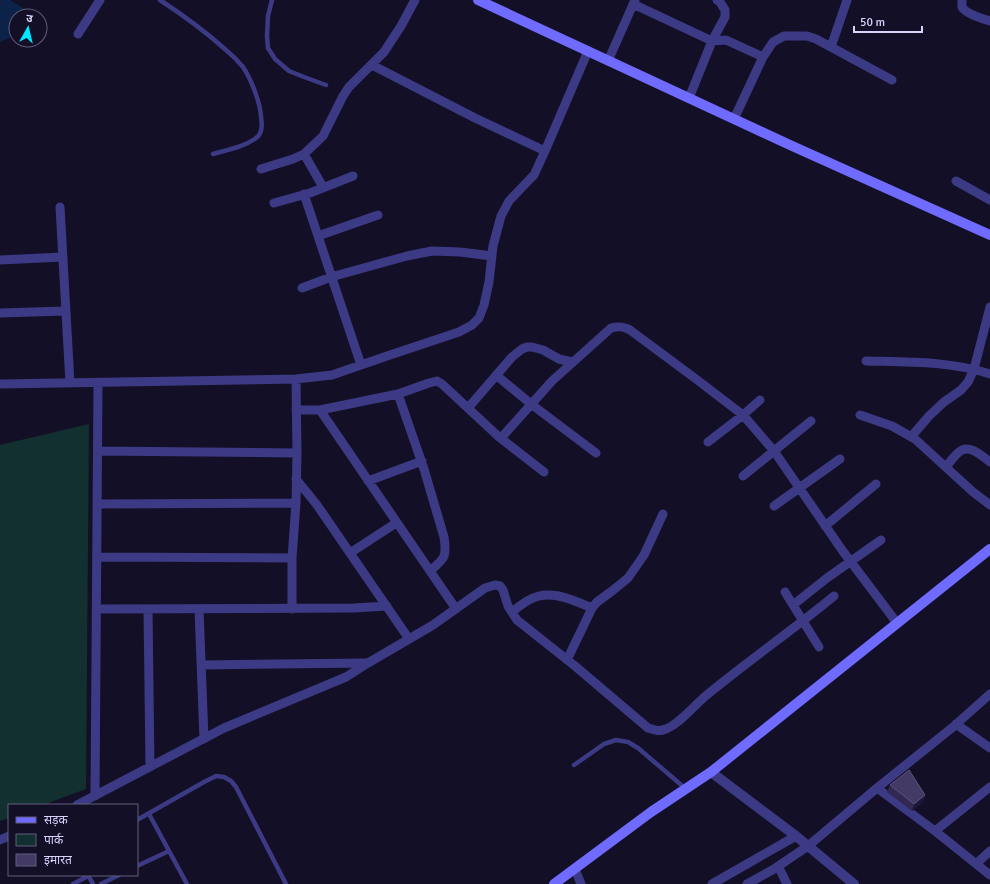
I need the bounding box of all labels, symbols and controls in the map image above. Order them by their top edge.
north arrow [8,8,48,48]
scale bar [854,8,922,34]
text: उ [25,12,34,26]
text: 50 m [860,15,885,30]
legend [8,804,138,876]
text: सड़क [44,813,69,828]
text: पार्क [44,833,64,848]
text: इमारत [44,853,73,868]

